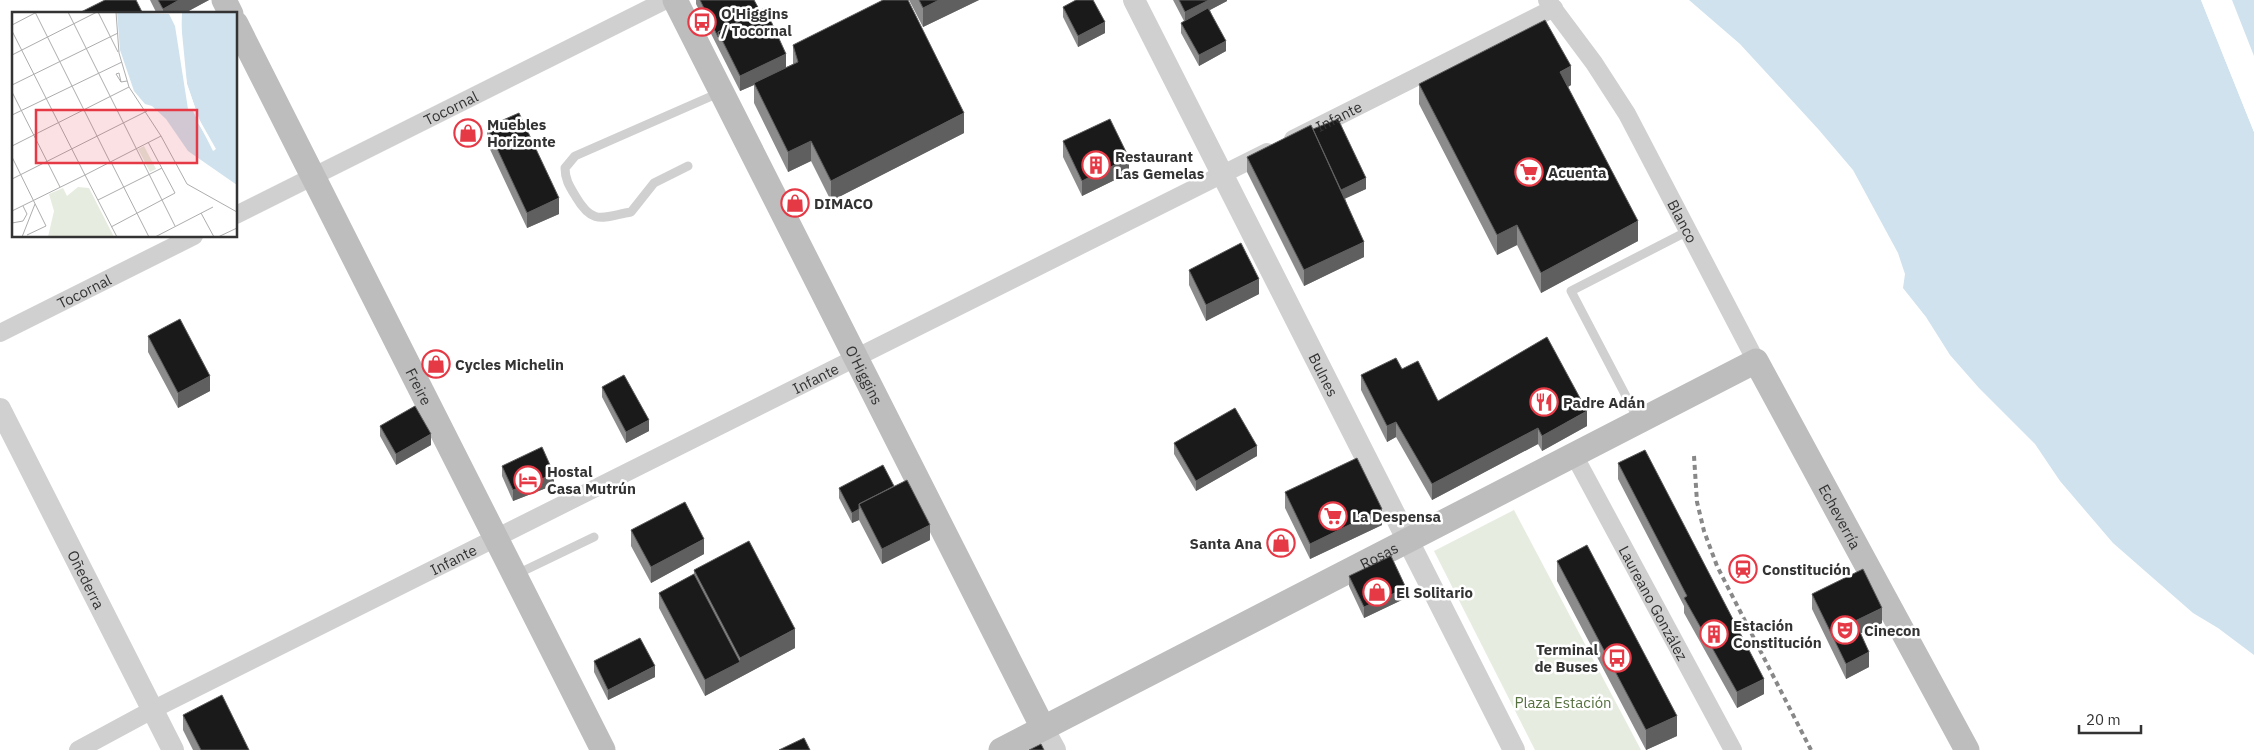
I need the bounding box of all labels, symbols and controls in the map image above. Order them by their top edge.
place label: O'Higgins / Tocornal [721,4,792,40]
bus stop icon: O'Higgins / Tocornal [687,7,717,37]
inset map [12,12,238,238]
street label: Tocornal [420,86,481,129]
street label: Infante [1312,97,1365,136]
place label: Muebles Horizonte [487,115,556,151]
shop icon: Muebles Horizonte [453,118,483,148]
place label: Restaurant Las Gemelas [1115,147,1205,183]
building icon: Restaurant Las Gemelas [1081,150,1111,180]
supermarket icon: Acuenta [1514,157,1544,187]
place label: Acuenta [1548,163,1607,182]
shop icon: DIMACO [780,188,810,218]
place label: DIMACO [814,194,873,213]
street label: Blanco [1664,196,1702,246]
street label: Tocornal [54,269,114,312]
street label: O'Higgins [842,342,887,408]
shop icon: Cycles Michelin [421,349,451,379]
street label: Bulnes [1305,350,1343,400]
place label: Cycles Michelin [455,355,564,374]
street label: Infante [789,358,842,398]
street label: Freire [402,365,436,408]
restaurant icon: Padre Adán [1529,387,1559,417]
place label: Padre Adán [1563,393,1645,412]
place label: Hostal Casa Mutrún [547,462,636,498]
hotel icon: Hostal Casa Mutrún [513,465,543,495]
street label: Echeverría [1815,481,1866,552]
supermarket icon: La Despensa [1318,501,1348,531]
place label: La Despensa [1352,507,1442,526]
shop icon: Santa Ana [1266,528,1296,558]
place label: Santa Ana [1190,534,1262,553]
street label: Rosas [1356,538,1401,573]
street label: Infante [427,540,480,579]
street label: Laureano González [1615,542,1692,664]
street label: Oñederra [64,547,109,612]
station icon: Constitución [1728,554,1758,584]
place label: Constitución [1762,560,1851,579]
shop icon: El Solitario [1362,577,1392,607]
place label: El Solitario [1396,583,1473,602]
theatre icon: Cinecon [1830,615,1860,645]
place label: Estación Constitución [1733,616,1822,652]
building icon: Estación Constitución [1699,619,1729,649]
place label: Cinecon [1864,621,1921,640]
place label: Terminal de Buses [1534,640,1598,676]
bus stop icon: Terminal de Buses [1602,643,1632,673]
park label: Plaza Estación [1514,693,1612,712]
scale bar [2079,702,2142,734]
text: 20 m [2086,710,2121,729]

